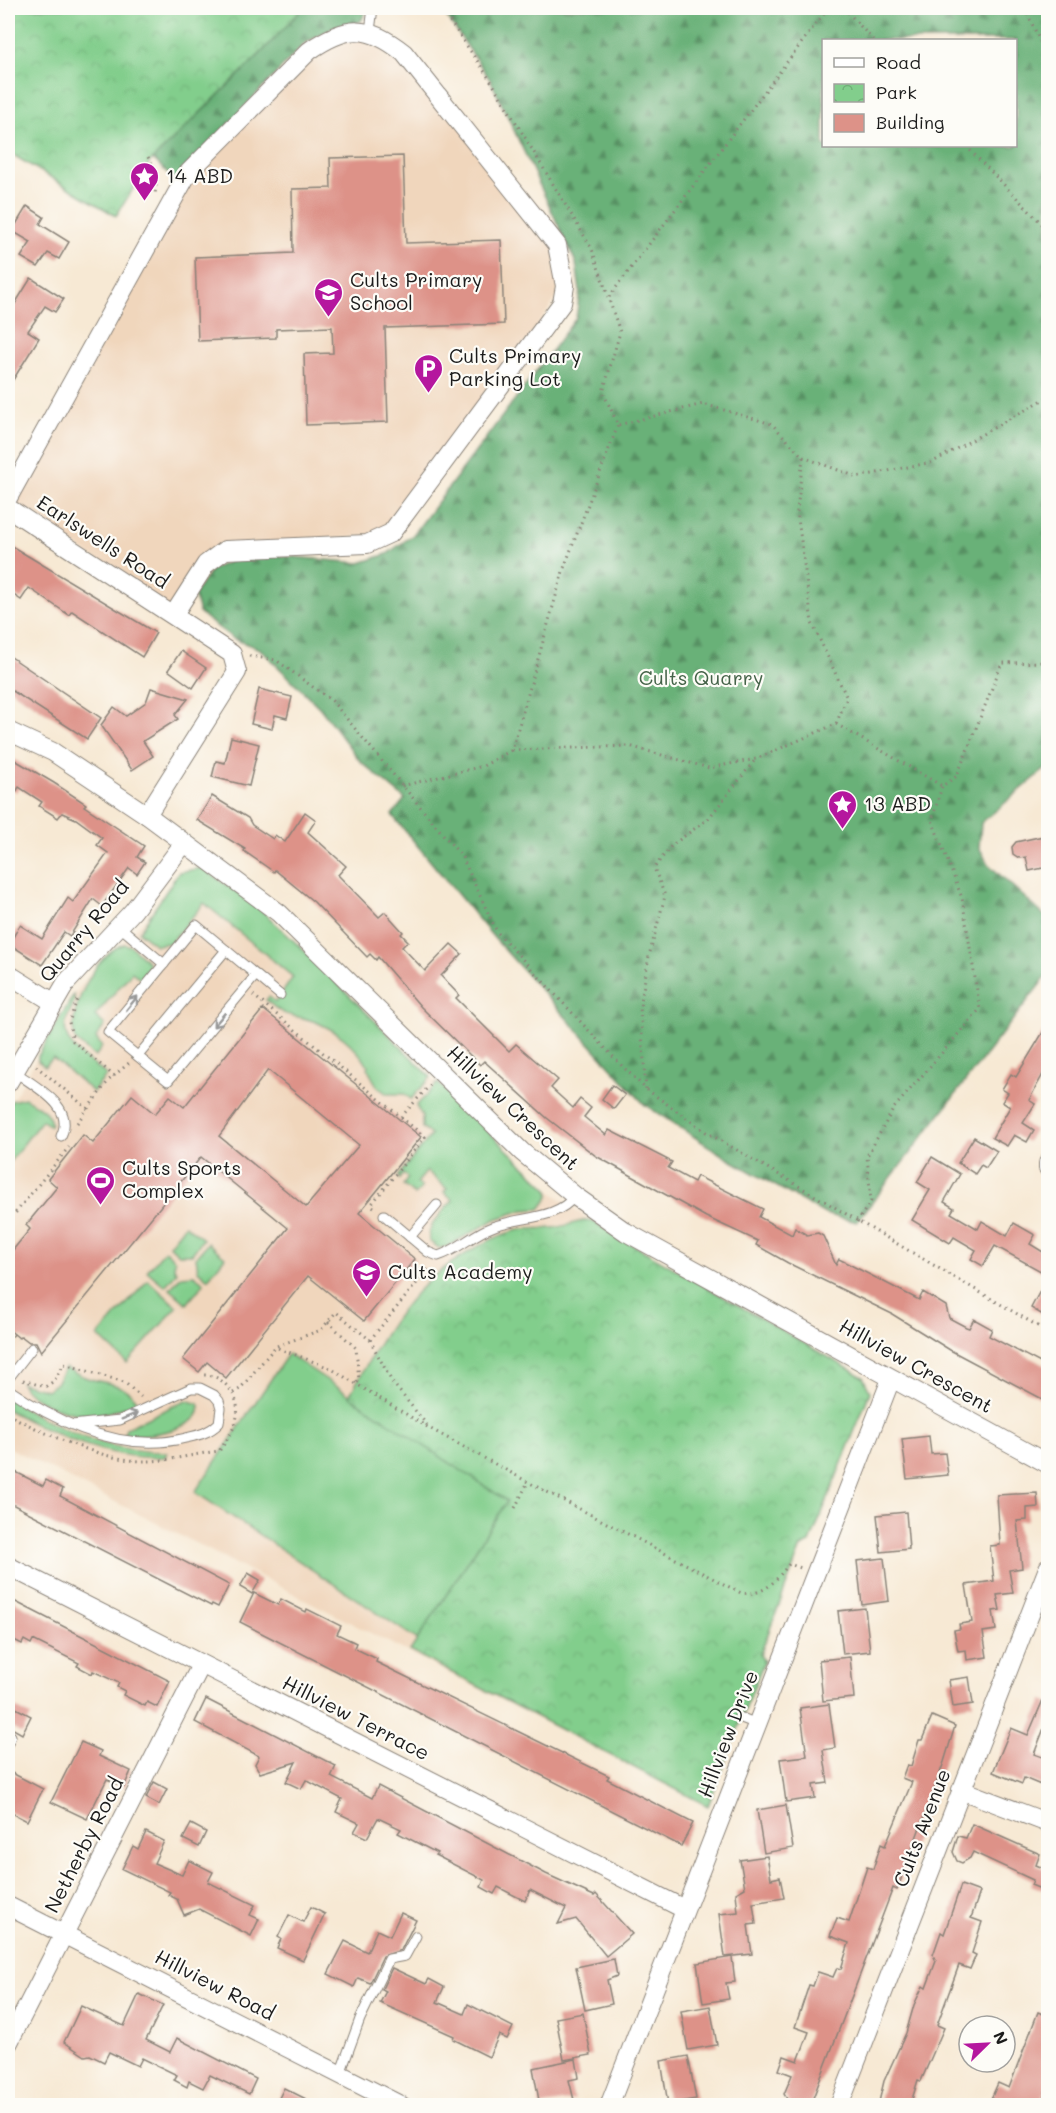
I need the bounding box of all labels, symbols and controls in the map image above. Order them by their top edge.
legend [822,39,1017,147]
text: Road [876,50,921,74]
text: Park [876,80,917,104]
text: Building [876,110,944,134]
place icon: 14 ABD [129,160,161,202]
place label: 14 ABD [166,162,233,188]
place label: Cults Primary School [350,266,482,315]
school or university icon: Cults Primary School [313,276,345,318]
place label: Cults Primary Parking Lot [449,342,581,391]
parking icon: Cults Primary Parking Lot [412,352,444,394]
street label: Earlswells Road [32,489,175,594]
park label: Cults Quarry [639,664,763,690]
place icon: 13 ABD [827,788,859,830]
place label: 13 ABD [864,790,931,816]
street label: Quarry Road [33,874,134,987]
one-way arrow [126,995,139,1011]
one-way arrow [212,1012,226,1027]
street label: Hillview Crescent [442,1039,585,1175]
place label: Cults Sports Complex [122,1154,241,1203]
sports icon: Cults Sports Complex [85,1164,117,1206]
school or university icon: Cults Academy [351,1256,383,1298]
place label: Cults Academy [388,1258,533,1284]
street label: Hillview Crescent [835,1312,998,1418]
one-way arrow [120,1410,138,1421]
street label: Hillview Drive [691,1666,763,1801]
street label: Hillview Terrace [279,1669,434,1765]
street label: Cults Avenue [887,1765,955,1890]
street label: Netherby Road [38,1772,129,1917]
street label: Hillview Road [151,1943,280,2025]
north arrow [957,2014,1017,2074]
text: N [989,2028,1013,2048]

